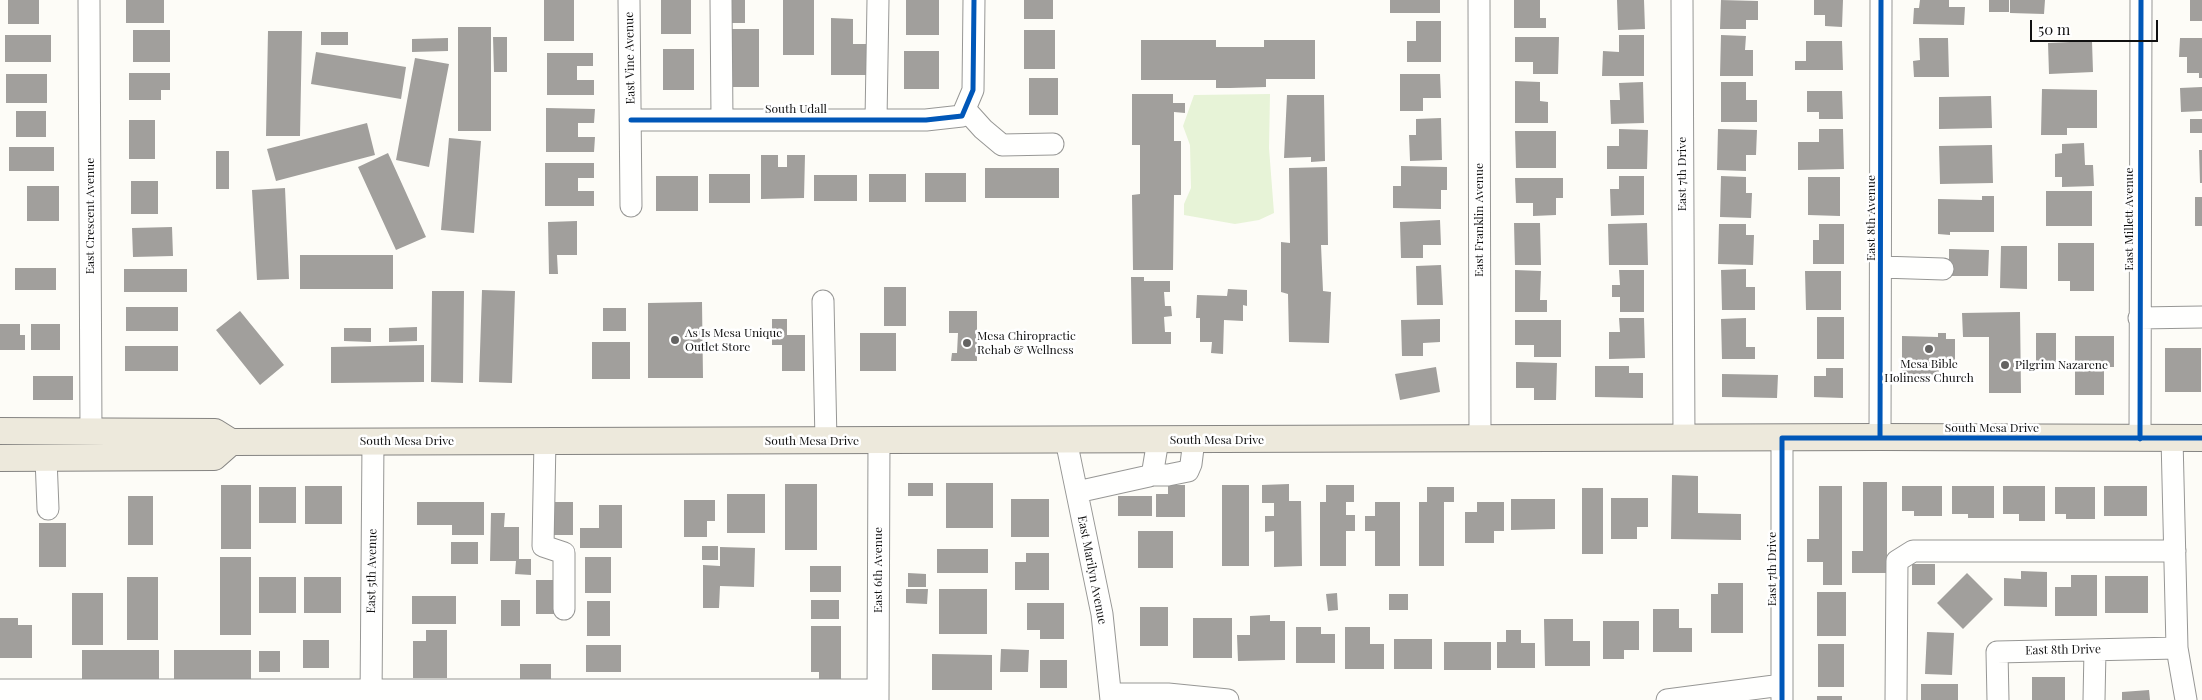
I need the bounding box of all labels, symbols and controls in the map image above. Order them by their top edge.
scale bar [2032,10,2160,42]
street label: East Vine Avenue [622,12,638,104]
text: 50 m [2038,19,2070,39]
street label: South Udall [765,102,827,116]
street label: East 7th Drive [1675,137,1689,211]
street label: East Crescent Avenue [83,158,97,274]
street label: East Franklin Avenue [1472,163,1486,277]
street label: East Millett Avenue [2122,167,2136,271]
street label: East 8th Avenue [1864,175,1878,261]
place label: As Is Mesa Unique Outlet Store [685,326,782,354]
place label: Mesa Chiropractic Rehab & Wellness [977,329,1076,357]
marker: As Is Mesa Unique Outlet Store [669,334,681,346]
marker: Mesa Chiropractic Rehab & Wellness [961,337,973,349]
marker: Mesa Bible Holiness Church [1923,343,1935,355]
place label: Mesa Bible Holiness Church [1884,357,1974,385]
place label: Pilgrim Nazarene [2015,358,2108,372]
marker: Pilgrim Nazarene [1999,359,2011,371]
street label: South Mesa Drive [1945,421,2039,435]
street label: South Mesa Drive [1170,433,1264,447]
street label: South Mesa Drive [360,434,454,448]
street label: South Mesa Drive [765,434,859,448]
street label: East Marilyn Avenue [1074,514,1110,626]
street label: East 6th Avenue [871,527,885,613]
street label: East 5th Avenue [364,529,380,613]
street label: East 7th Drive [1765,532,1779,606]
street label: East 8th Drive [2025,642,2101,658]

